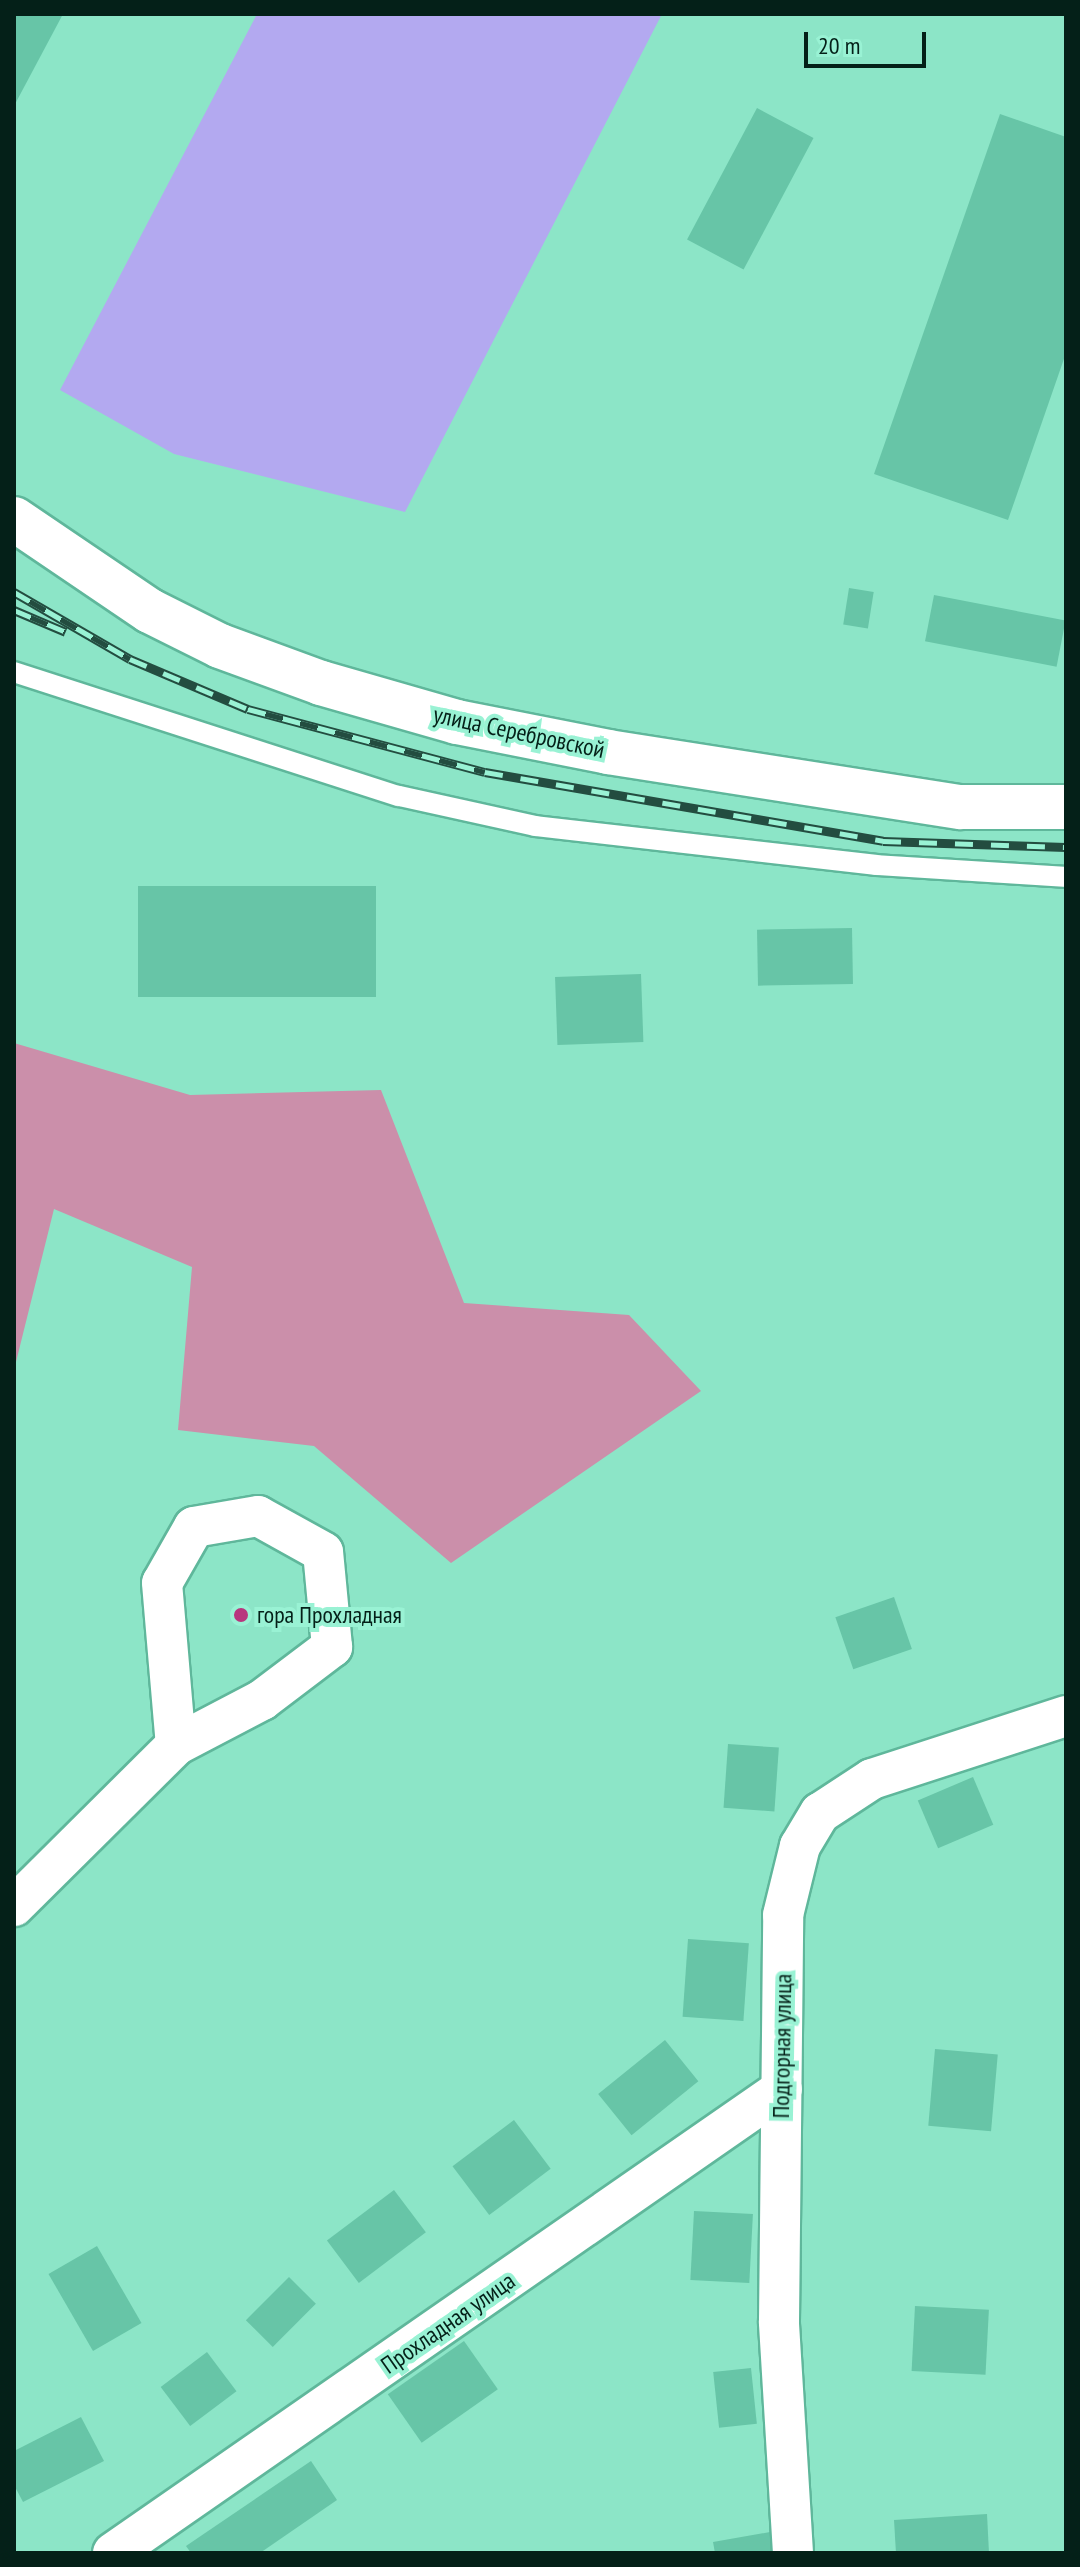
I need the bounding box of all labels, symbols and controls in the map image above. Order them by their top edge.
scale bar [808,16,930,66]
text: 20 m [818,30,860,61]
street label: улица Серебровской [431,700,607,764]
place label: гора Прохладная [257,1601,402,1629]
marker: гора Прохладная [232,1606,250,1624]
street label: Подгорная улица [766,1973,798,2119]
street label: Прохладная улица [375,2266,521,2380]

